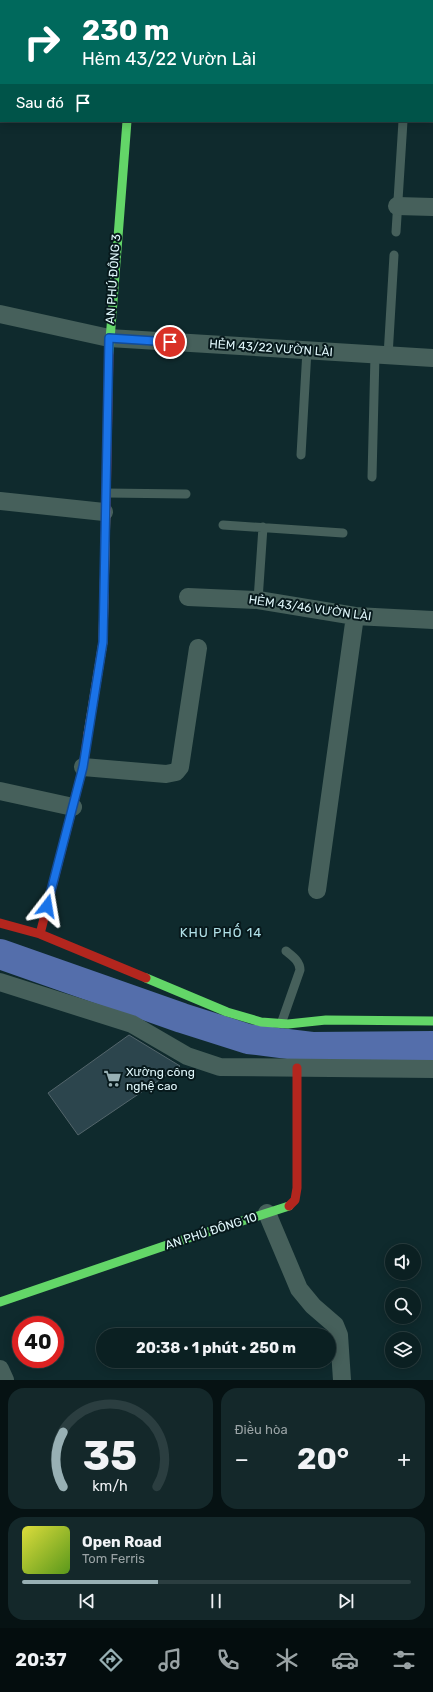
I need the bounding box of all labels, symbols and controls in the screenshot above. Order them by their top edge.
text: 230 m [82,14,169,47]
icon: right [16,16,68,68]
text: Hẻm 43/22 Vườn Lài [82,48,256,70]
icon: arrive [72,92,94,114]
text: Sau đó [16,94,64,112]
street label: AN PHÚ ĐÔNG 3 [103,234,123,324]
pin [153,325,187,359]
icon: arrive [159,331,181,353]
street label: HẺM 43/22 VƯỜN LÀI [209,336,333,359]
street label: HẺM 43/46 VƯỜN LÀI [248,591,372,624]
position arrow [26,885,68,927]
district label: KHU PHỐ 14 [180,923,262,940]
place label: Xường công nghệ cao [126,1065,195,1093]
supermarket icon: Xường công nghệ cao [103,1069,123,1089]
street label: AN PHÚ ĐÔNG 10 [163,1210,259,1252]
map controls [385,1244,421,1368]
button: sound [385,1244,421,1280]
button: search [385,1288,421,1324]
speed limit sign: 40 [12,1316,64,1368]
button: layers [385,1332,421,1368]
text: 20:38 · 1 phút · 250 m [136,1339,296,1357]
text: Điều hòa [235,1422,288,1437]
text: 35 [83,1430,137,1479]
text: 20° [297,1441,349,1477]
text: − [235,1446,249,1473]
text: + [397,1446,411,1473]
text: km/h [92,1477,128,1494]
text: Open Road [82,1533,162,1551]
text: Tom Ferris [82,1551,145,1566]
icon: previous [76,1590,98,1612]
icon: pause [205,1590,227,1612]
icon: next [335,1590,357,1612]
icon: directions [97,1646,125,1674]
icon: music [156,1646,184,1674]
icon: phone [214,1646,242,1674]
icon: climate [273,1646,301,1674]
icon: car [331,1646,359,1674]
icon: filters [390,1646,418,1674]
text: 20:37 [15,1649,67,1671]

